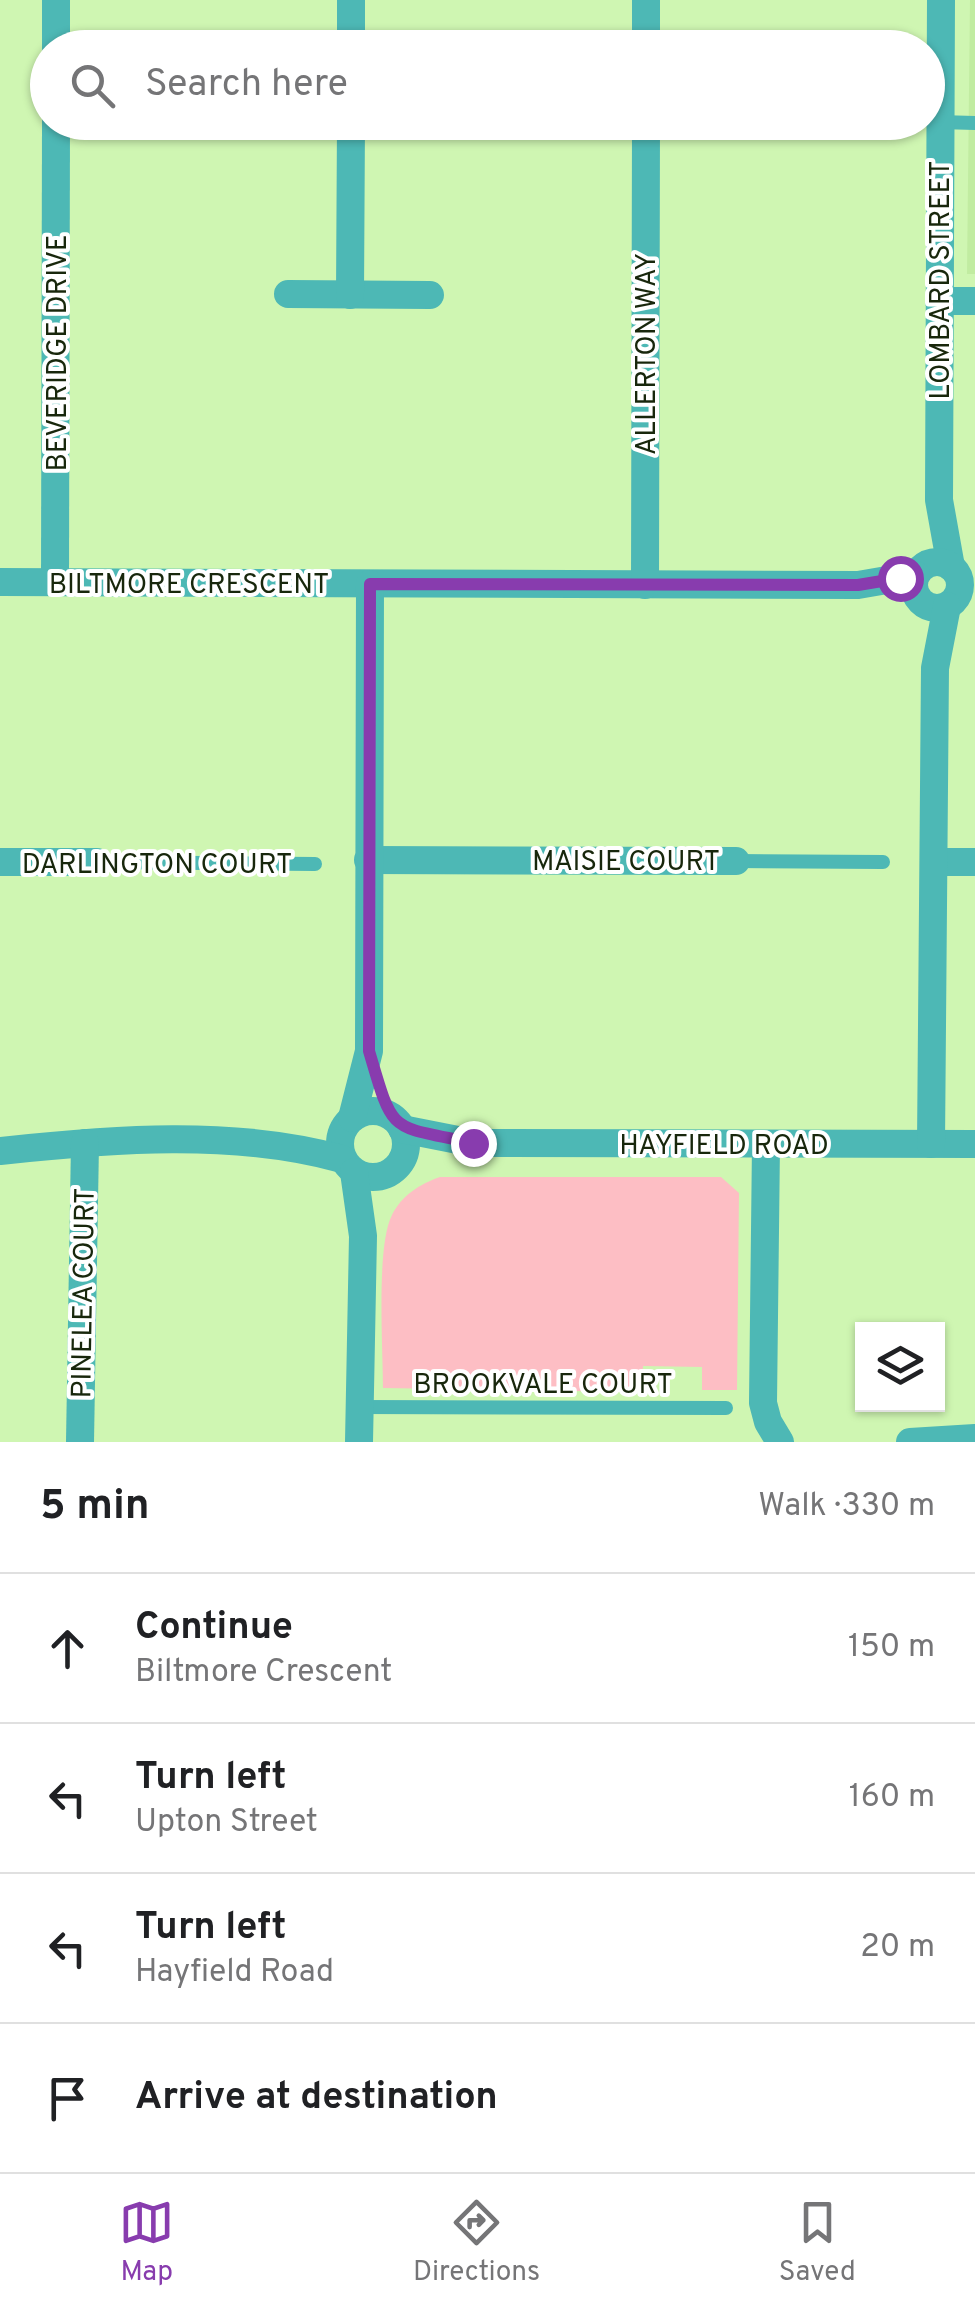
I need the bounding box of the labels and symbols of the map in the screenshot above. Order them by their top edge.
street label: LOMBARD STREET [924,160,960,400]
street label: BEVERIDGE DRIVE [41,235,77,471]
street label: ALLERTON WAY [630,253,666,455]
route start [878,556,924,602]
street label: BILTMORE CRESCENT [49,568,329,604]
street label: MAISIE COURT [532,845,720,881]
street label: DARLINGTON COURT [22,848,292,884]
route end [451,1121,497,1167]
street label: HAYFIELD ROAD [619,1129,829,1165]
street label: PINELEA COURT [65,1187,105,1399]
street label: BROOKVALE COURT [413,1368,673,1404]

